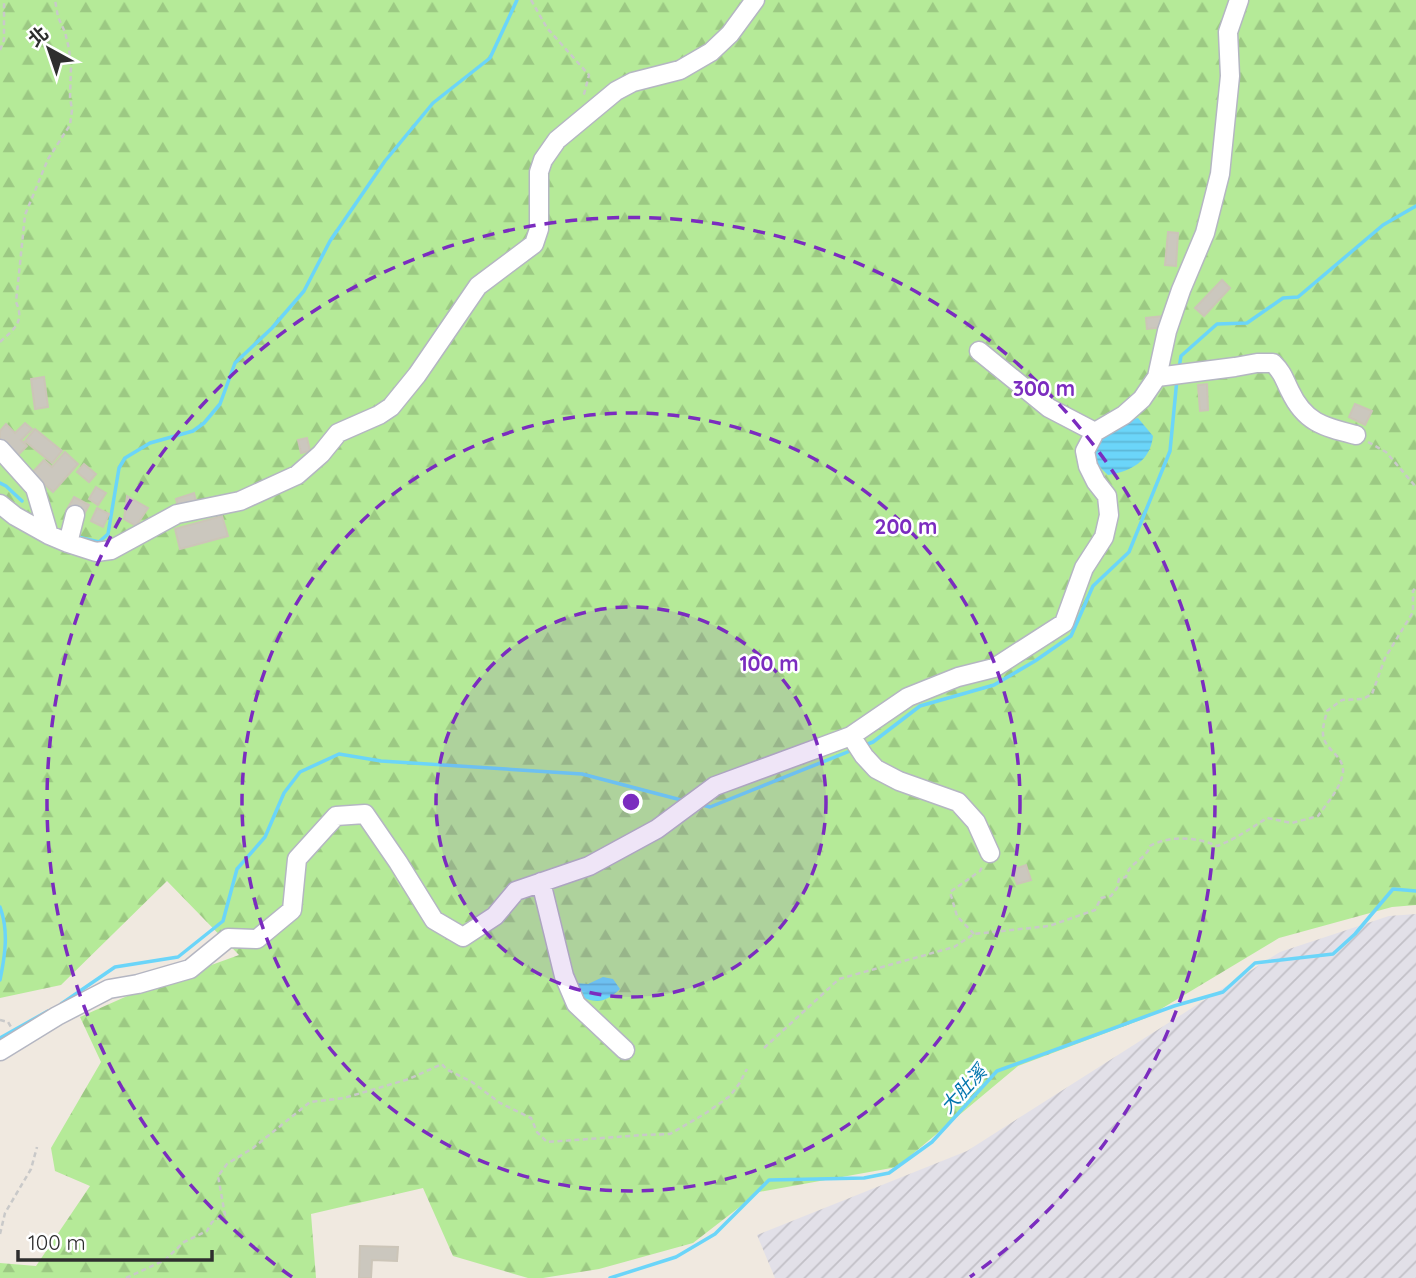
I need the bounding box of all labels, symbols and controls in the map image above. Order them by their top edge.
north arrow [14,14,84,84]
text: 北 [23,21,53,51]
text: 300 m [1013,375,1075,401]
text: 200 m [875,513,937,539]
text: 100 m [739,650,799,676]
centre of rings [619,790,643,814]
water label: 大肚溪 [935,1058,993,1118]
scale bar [18,1218,212,1262]
text: 100 m [28,1229,86,1255]

